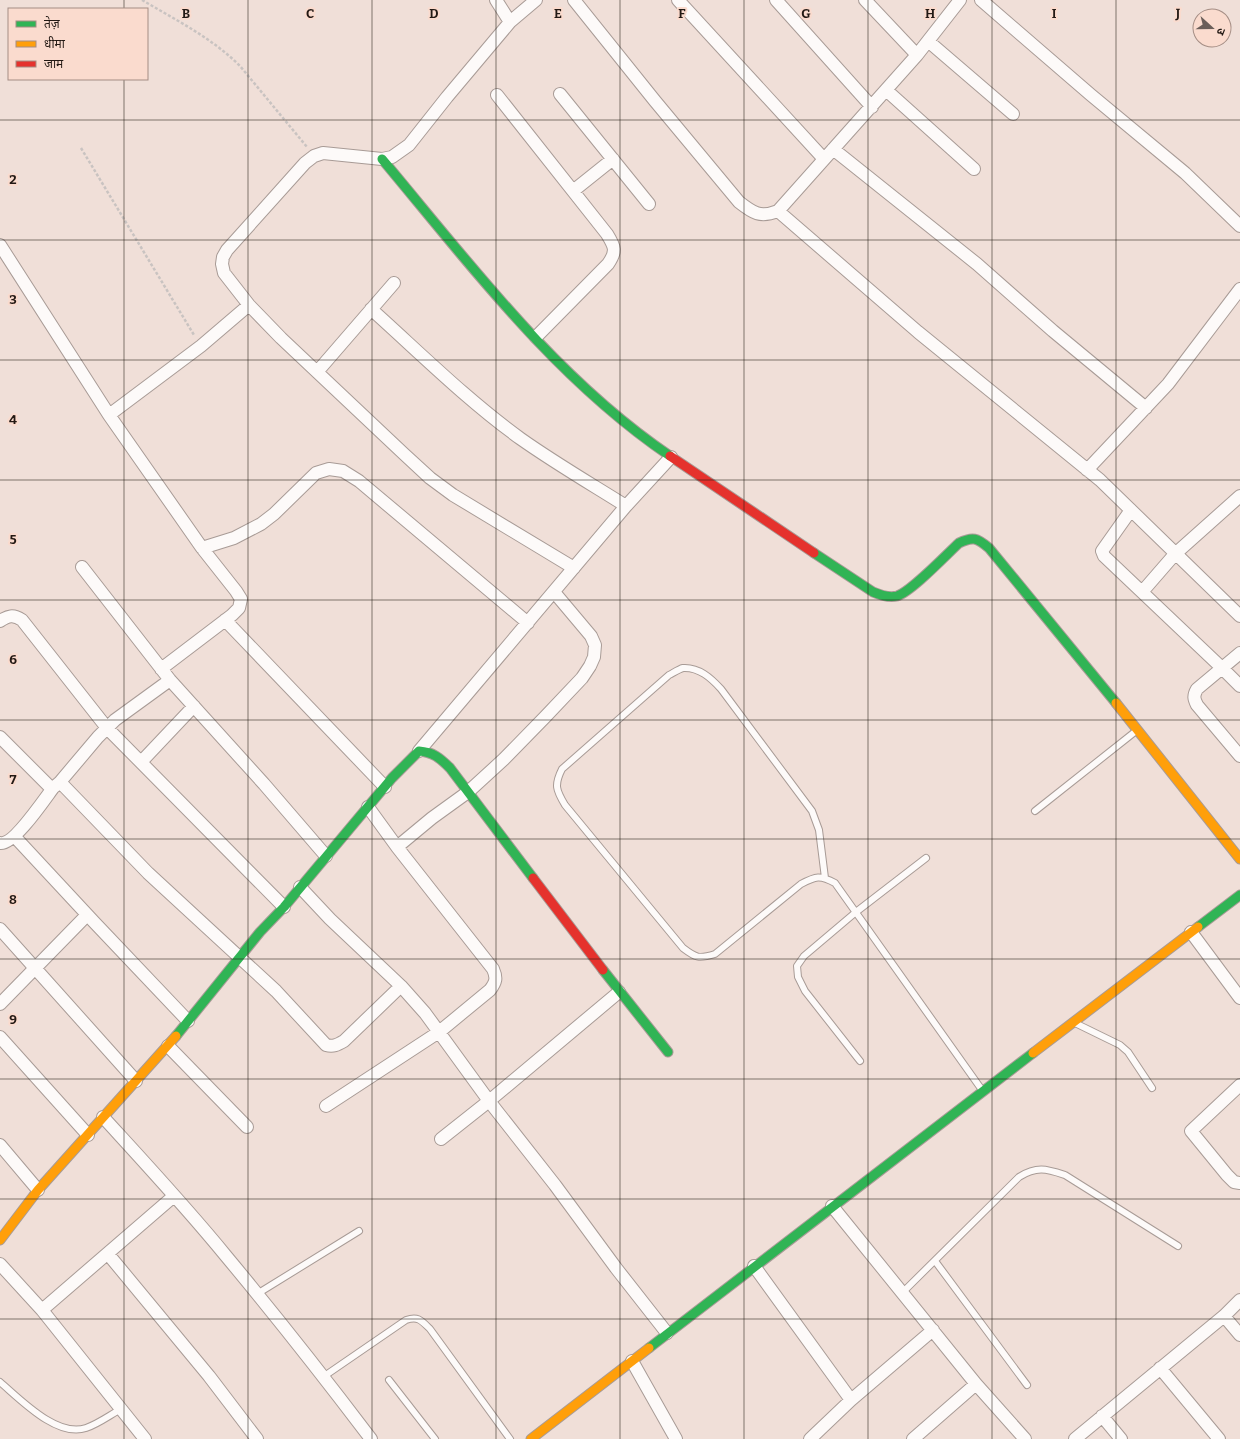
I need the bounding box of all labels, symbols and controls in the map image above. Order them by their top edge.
text: B [182,6,190,21]
text: C [306,6,314,21]
text: D [429,6,439,21]
text: E [554,6,562,21]
text: F [678,6,686,21]
text: G [801,6,811,21]
text: H [925,6,935,21]
text: I [1052,6,1057,21]
text: J [1175,6,1181,21]
legend [8,8,148,80]
north arrow [1192,8,1232,48]
text: तेज़ [44,16,61,31]
text: उ [1213,26,1228,37]
text: धीमा [44,36,66,51]
text: जाम [44,57,64,71]
text: 2 [9,172,17,187]
text: 3 [9,292,17,307]
text: 4 [9,412,17,427]
text: 5 [9,532,17,547]
text: 6 [9,652,17,667]
text: 7 [10,772,17,787]
text: 8 [9,892,17,907]
text: 9 [9,1012,17,1027]

